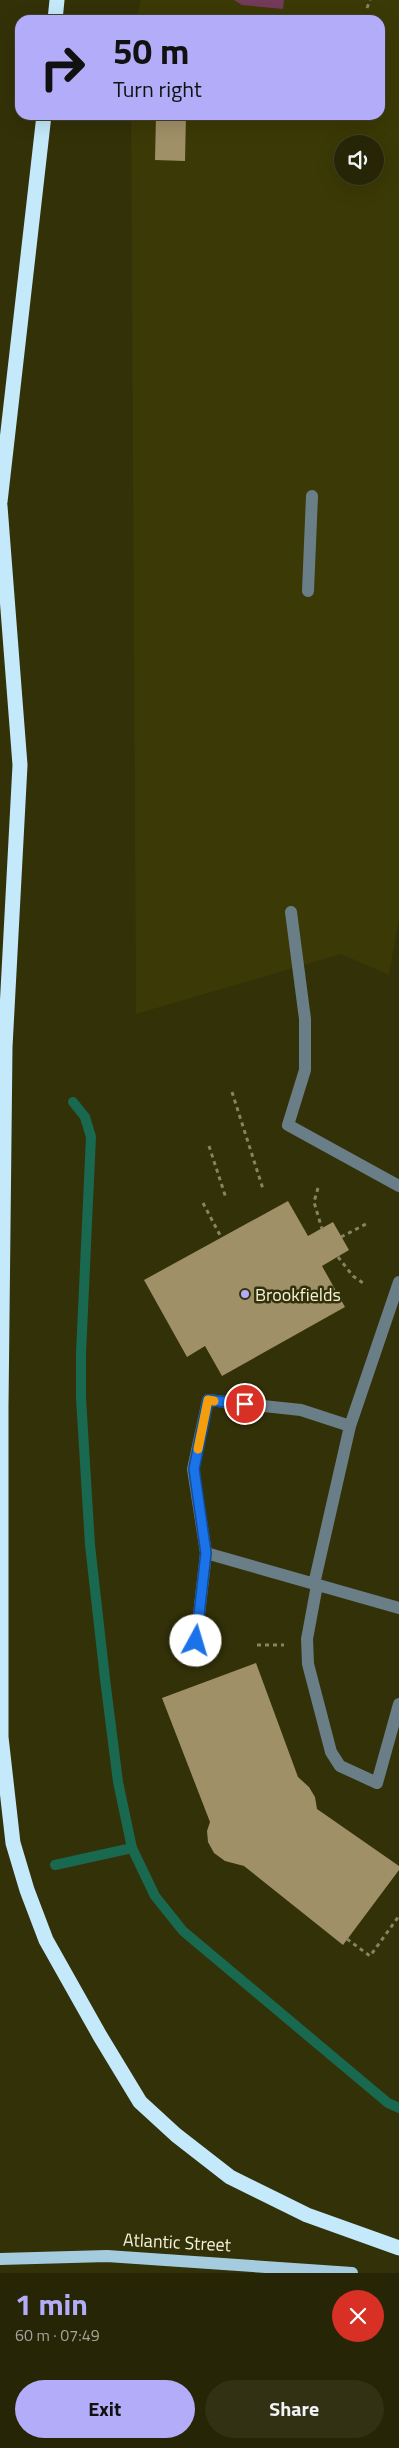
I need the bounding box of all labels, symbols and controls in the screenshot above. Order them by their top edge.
text: 50 m [113,24,189,78]
icon: right [30,35,95,100]
text: Turn right [113,72,202,106]
map controls [334,135,384,185]
button: sound [334,135,384,185]
place label: Brookfields [255,1281,341,1308]
marker: Brookfields [239,1288,251,1300]
pin [224,1383,266,1425]
icon: arrive [231,1390,259,1418]
position arrow [169,1614,221,1666]
street label: Atlantic Street [122,2226,232,2258]
text: 1 min [15,2281,88,2327]
button: close [332,2290,384,2342]
text: 60 m · 07:49 [15,2323,100,2347]
button: Exit [15,2380,195,2438]
button: Share [205,2380,384,2438]

